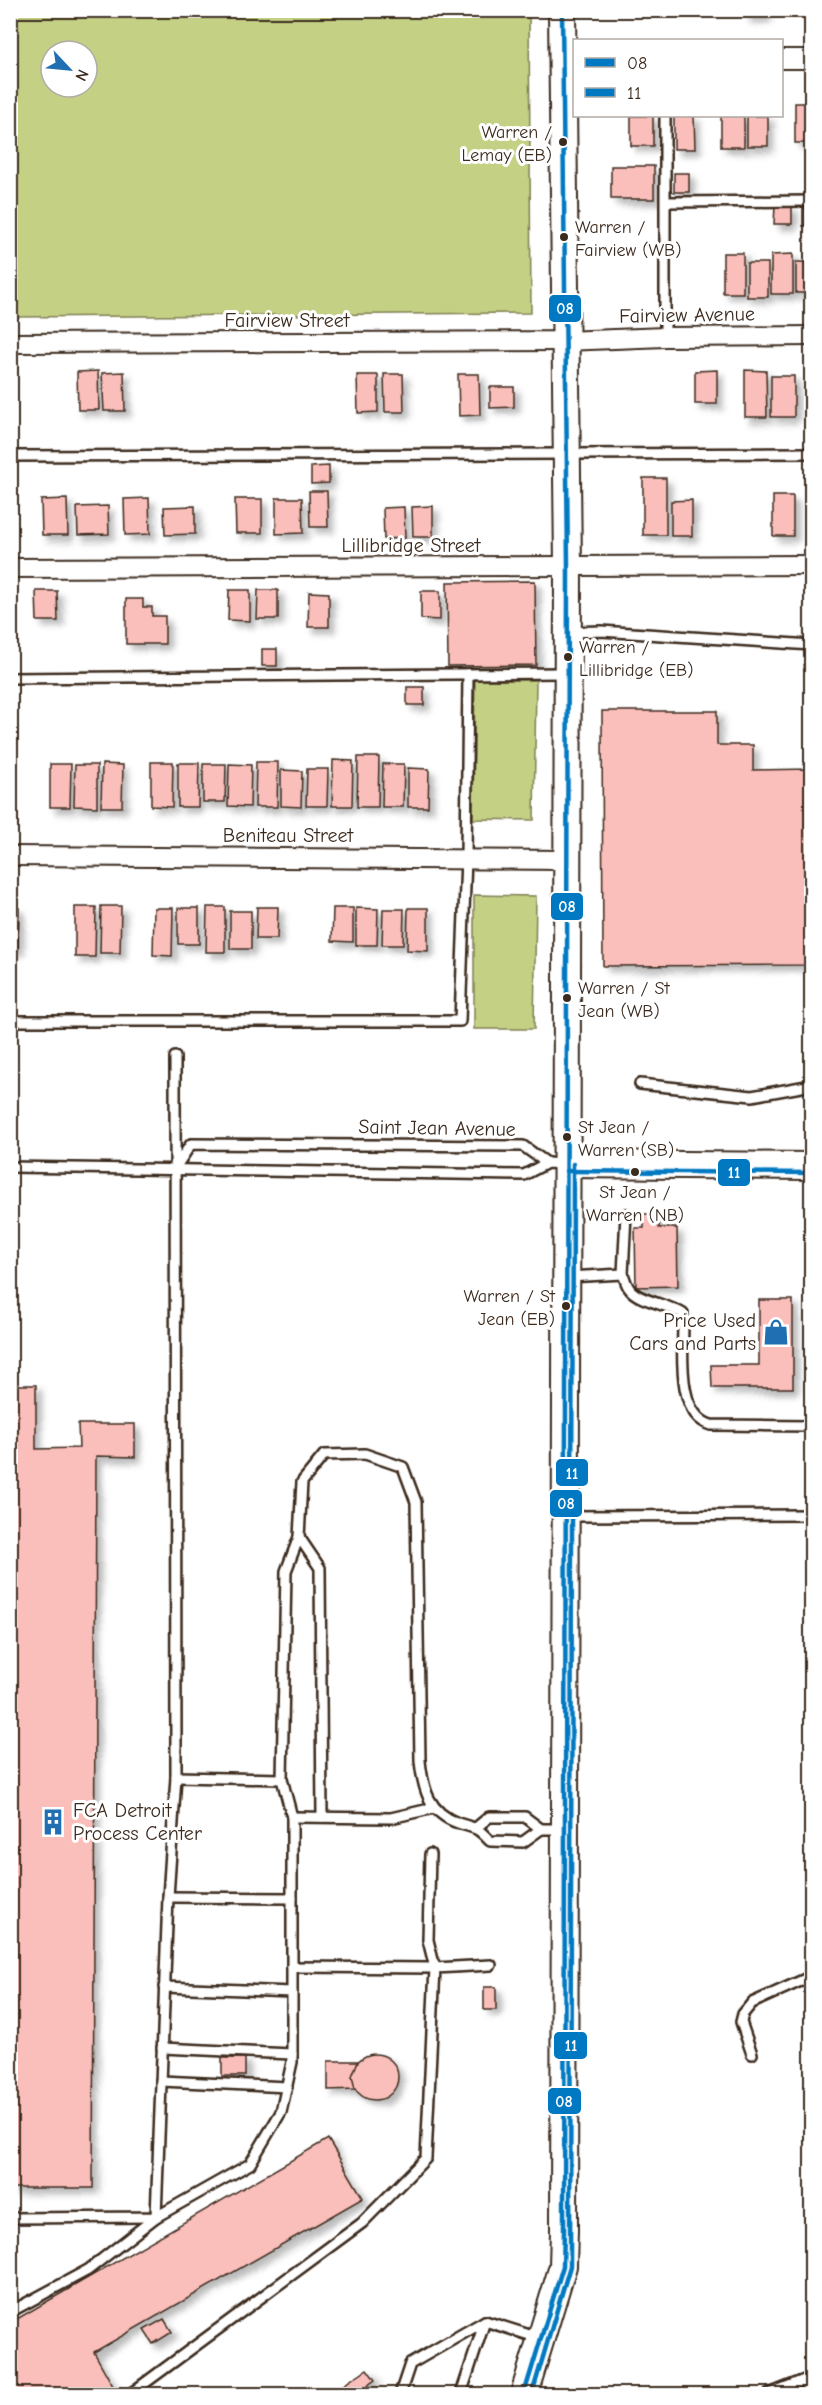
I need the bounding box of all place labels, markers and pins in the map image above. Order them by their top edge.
place label: Warren / Lemay (EB) [462,122,552,166]
marker: Warren / Lemay (EB) [557,136,569,148]
place label: Warren / Fairview (WB) [575,217,682,261]
marker: Warren / Fairview (WB) [558,231,570,243]
place label: Warren / Lillibridge (EB) [579,637,694,681]
marker: Warren / Lillibridge (EB) [562,651,574,663]
place label: Warren / St Jean (WB) [578,978,670,1022]
marker: Warren / St Jean (WB) [561,992,573,1004]
place label: St Jean / Warren (SB) [578,1117,674,1161]
marker: St Jean / Warren (SB) [561,1131,573,1143]
marker: St Jean / Warren (NB) [629,1166,641,1178]
place label: St Jean / Warren (NB) [586,1182,684,1226]
place label: Warren / St Jean (EB) [463,1286,556,1330]
marker: Warren / St Jean (EB) [560,1300,572,1312]
place label: Price Used Cars and Parts [629,1309,756,1355]
shop icon: Price Used Cars and Parts [761,1317,791,1347]
place label: FCA Detroit Process Center [73,1799,202,1845]
building icon: FCA Detroit Process Center [38,1807,68,1837]

